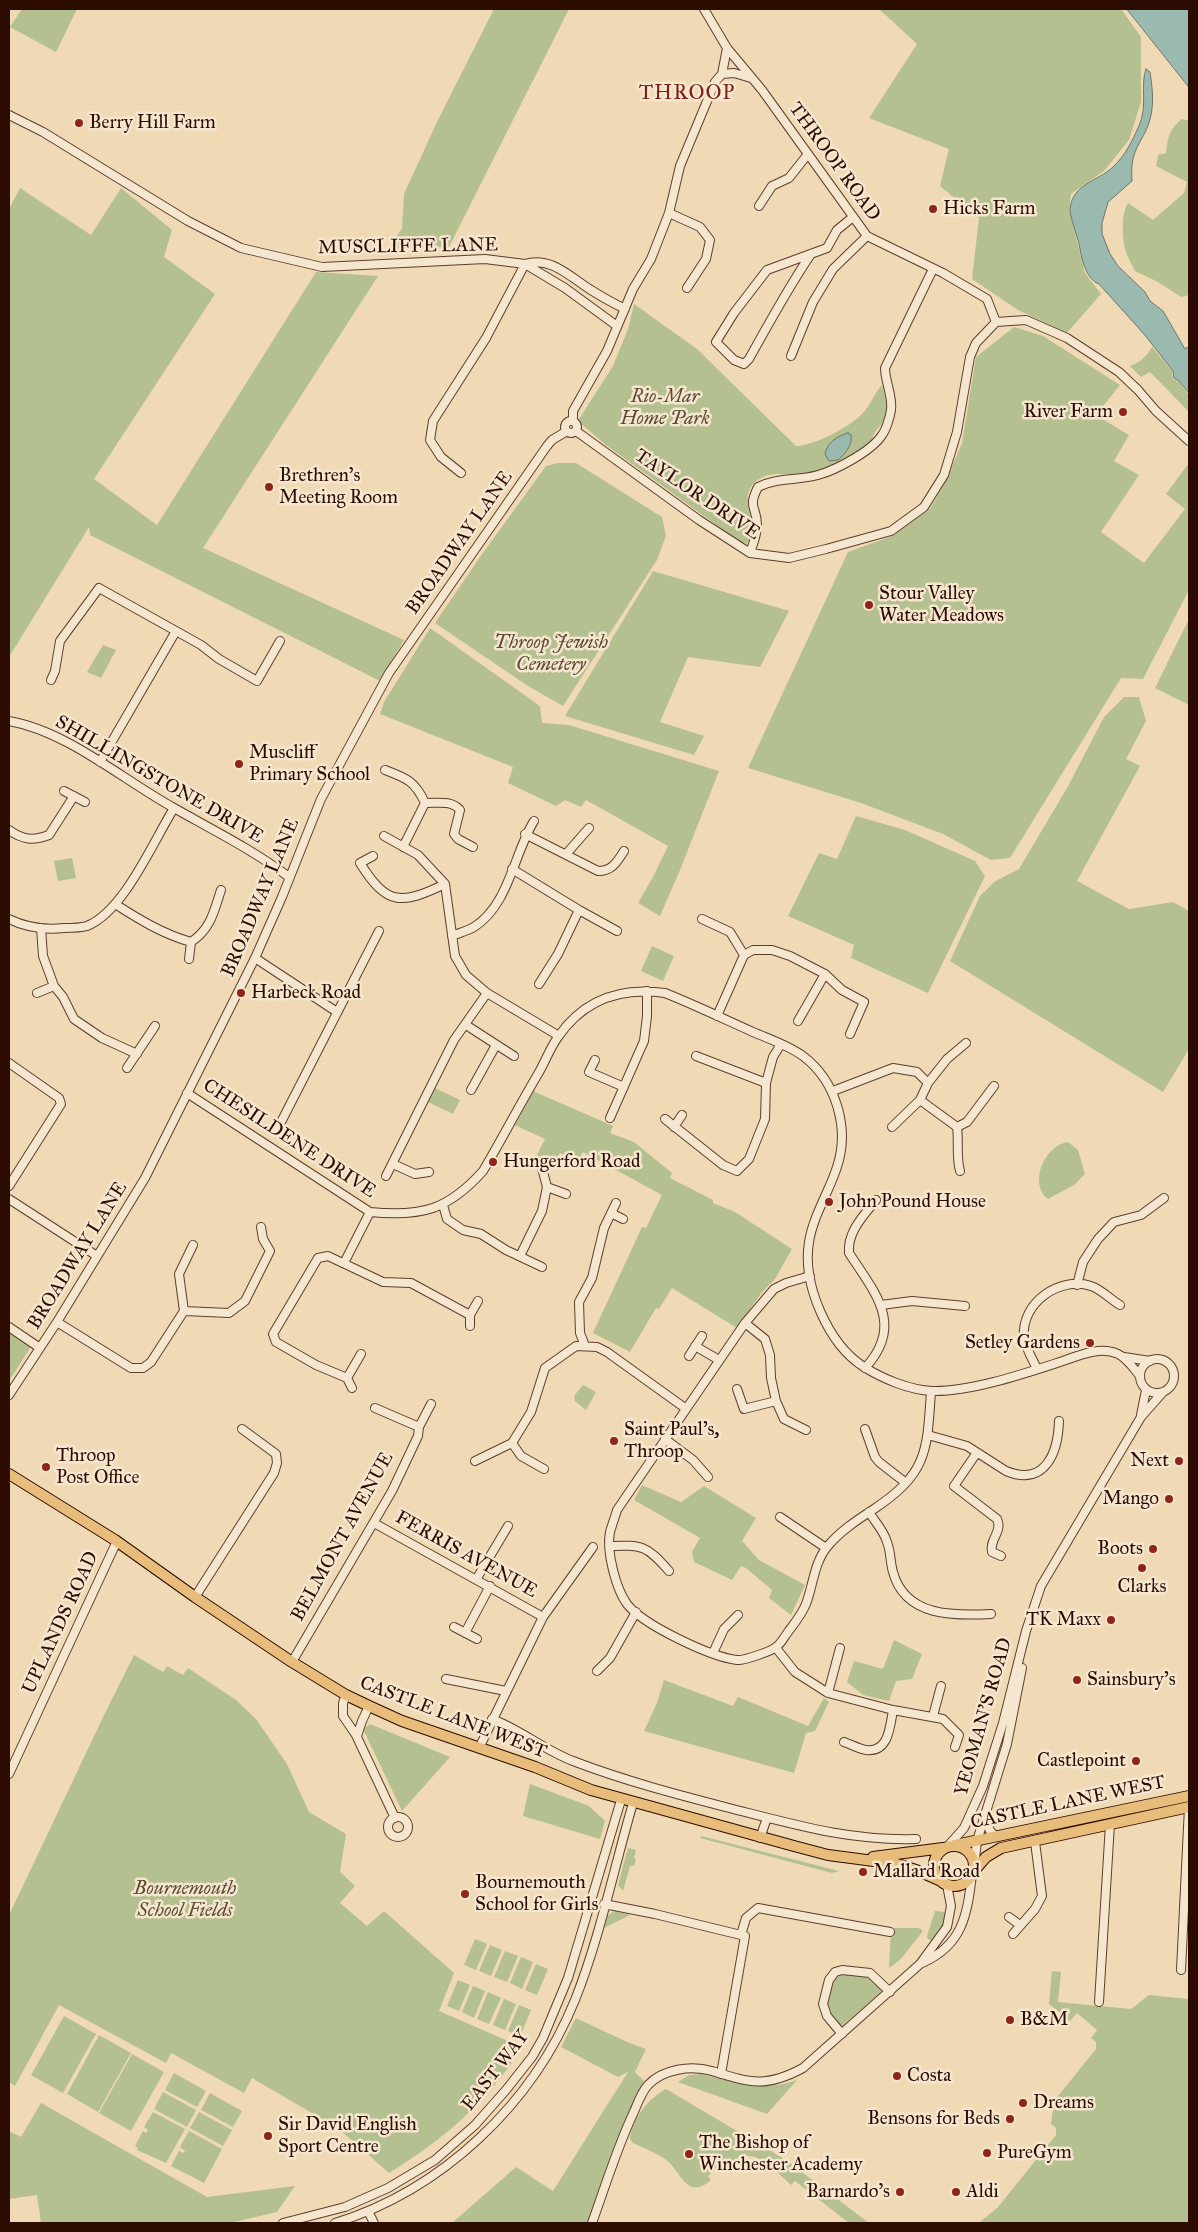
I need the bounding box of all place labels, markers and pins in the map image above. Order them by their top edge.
place label: Berry Hill Farm [89,112,216,134]
marker: Berry Hill Farm [73,117,85,129]
place label: Hicks Farm [943,198,1036,220]
marker: Hicks Farm [927,203,939,215]
place label: River Farm [1024,401,1113,423]
marker: River Farm [1117,406,1129,418]
place label: Brethren's Meeting Room [279,465,398,509]
marker: Brethren's Meeting Room [263,481,275,493]
place label: Stour Valley Water Meadows [879,583,1004,627]
marker: Stour Valley Water Meadows [863,599,875,611]
place label: Muscliff Primary School [249,742,370,786]
marker: Muscliff Primary School [233,758,245,770]
place label: Harbeck Road [251,982,361,1004]
marker: Harbeck Road [235,987,247,999]
place label: Hungerford Road [503,1151,641,1173]
marker: Hungerford Road [487,1156,499,1168]
place label: John Pound House [839,1191,986,1213]
marker: John Pound House [823,1196,835,1208]
place label: Setley Gardens [965,1332,1080,1354]
marker: Setley Gardens [1084,1337,1096,1349]
place label: Saint Paul's, Throop [624,1419,719,1463]
marker: Saint Paul's, Throop [608,1435,620,1447]
place label: Throop Post Office [56,1445,139,1489]
place label: Next [1130,1450,1169,1472]
marker: Next [1173,1455,1185,1467]
marker: Throop Post Office [40,1461,52,1473]
place label: Mango [1103,1488,1159,1510]
marker: Mango [1163,1493,1175,1505]
place label: Boots [1097,1538,1143,1560]
marker: Boots [1147,1543,1159,1555]
marker: Clarks [1136,1562,1148,1574]
place label: Clarks [1118,1576,1166,1598]
place label: TK Maxx [1026,1609,1101,1631]
marker: TK Maxx [1105,1614,1117,1626]
place label: Sainsbury's [1087,1669,1176,1691]
marker: Sainsbury's [1071,1674,1083,1686]
place label: Castlepoint [1037,1750,1126,1772]
marker: Castlepoint [1130,1755,1142,1767]
place label: Mallard Road [873,1861,980,1883]
marker: Mallard Road [857,1866,869,1878]
place label: Bournemouth School for Girls [475,1872,598,1916]
marker: Bournemouth School for Girls [459,1888,471,1900]
place label: B&M [1020,2009,1068,2031]
marker: B&M [1004,2014,1016,2026]
place label: Costa [907,2065,951,2087]
marker: Costa [891,2070,903,2082]
place label: Dreams [1033,2092,1094,2114]
marker: Dreams [1017,2097,1029,2109]
place label: Bensons for Beds [867,2108,1000,2130]
marker: Bensons for Beds [1004,2113,1016,2125]
place label: Sir David English Sport Centre [278,2114,417,2158]
marker: Sir David English Sport Centre [262,2130,274,2142]
place label: The Bishop of Winchester Academy [699,2132,862,2176]
place label: PureGym [997,2142,1072,2164]
marker: PureGym [981,2147,993,2159]
marker: The Bishop of Winchester Academy [683,2148,695,2160]
place label: Barnardo's [806,2181,890,2203]
place label: Aldi [966,2181,999,2203]
marker: Barnardo's [894,2186,906,2198]
marker: Aldi [950,2186,962,2198]

